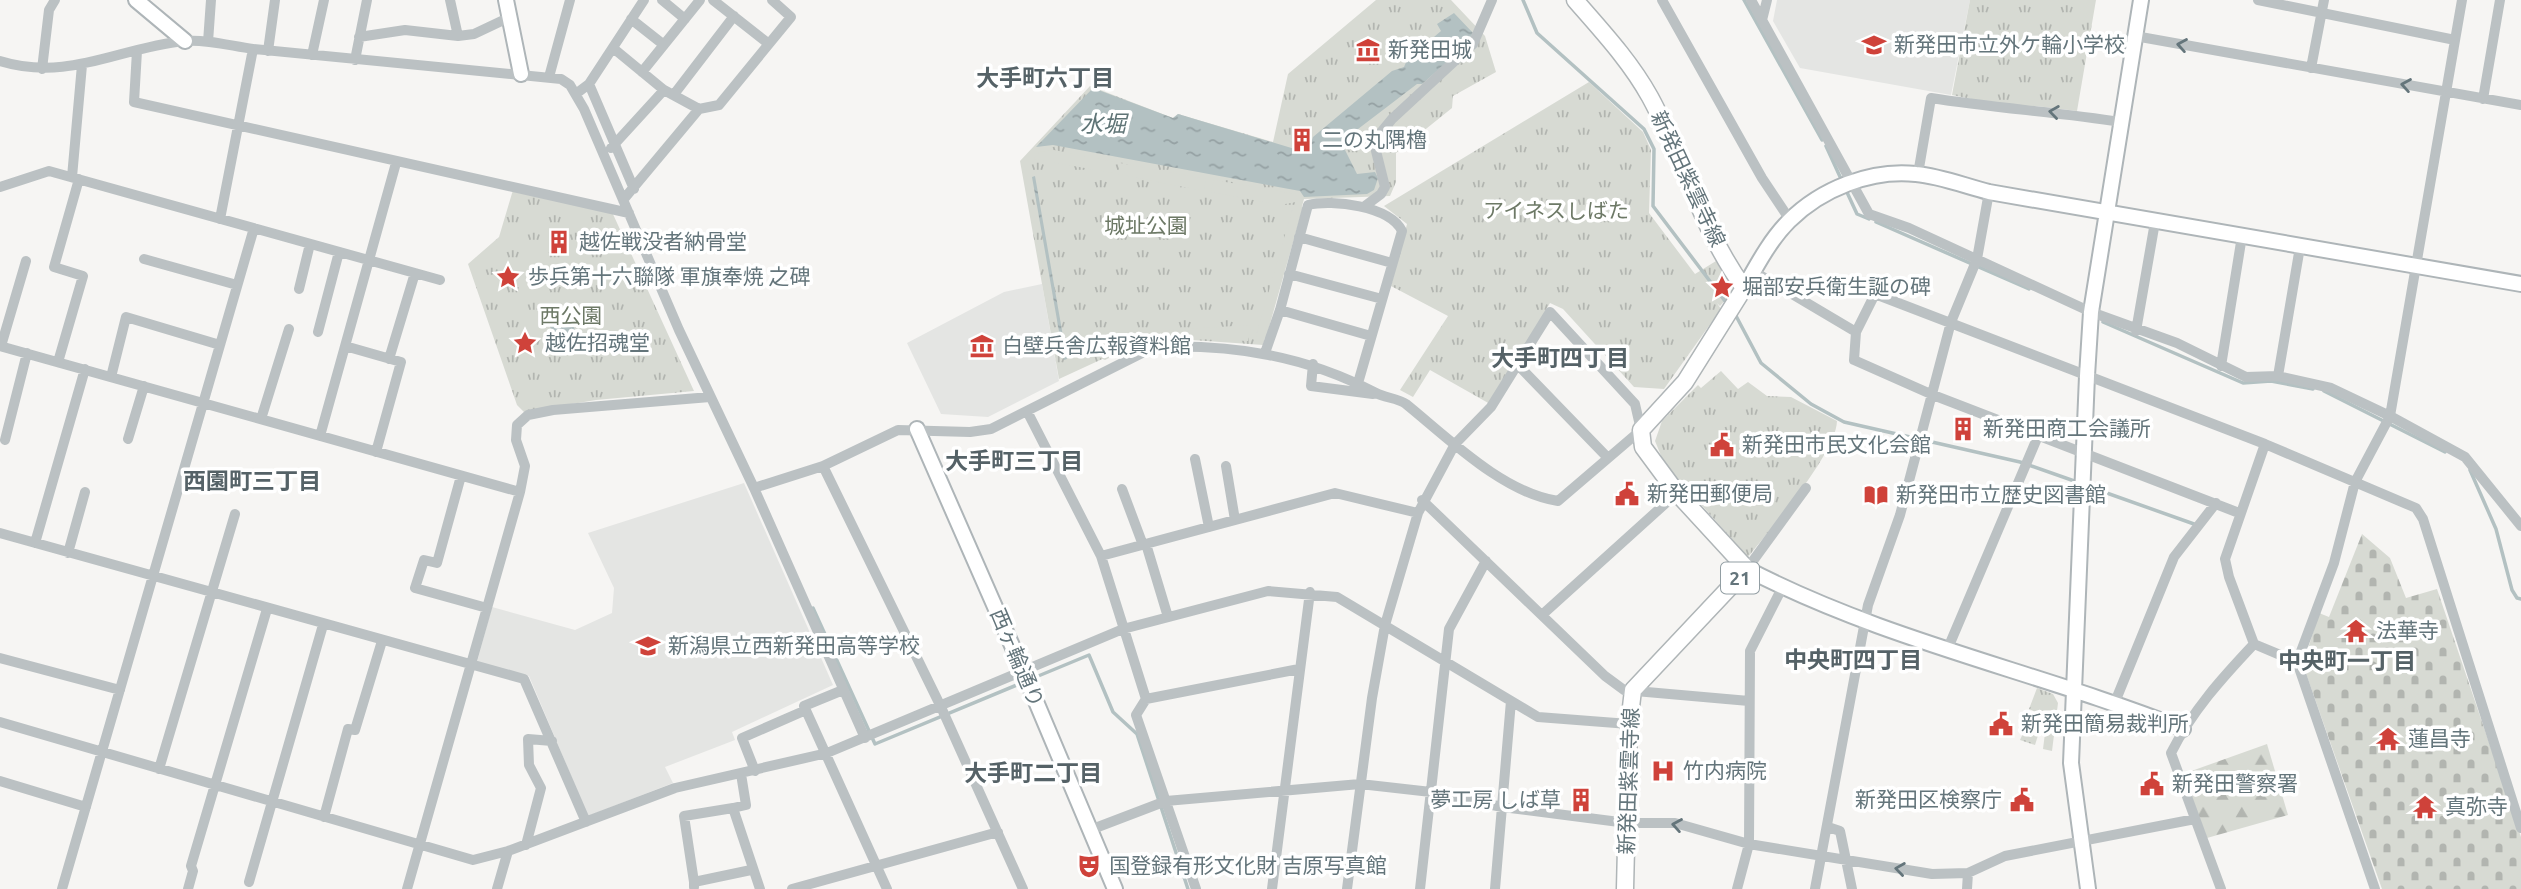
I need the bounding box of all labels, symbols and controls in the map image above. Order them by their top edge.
school or university icon: 新発田市立外ケ輪小学校 [1860,31,1888,59]
place label: 新発田市立外ケ輪小学校 [1894,32,2125,56]
museum icon: 新発田城 [1354,36,1382,64]
place label: 新発田城 [1388,37,1472,61]
one-way arrow [2176,38,2188,53]
district label: 大手町六丁目 [976,65,1114,90]
one-way arrow [2400,78,2411,93]
one-way arrow [2048,105,2060,120]
street label: 新発田紫雲寺線 [1647,107,1731,250]
water label: 水堀 [1080,111,1129,136]
building icon: 二の丸隅櫓 [1288,126,1316,154]
place label: 二の丸隅櫓 [1322,127,1427,151]
park label: アイネスしばた [1483,198,1629,222]
park label: 城址公園 [1104,213,1188,237]
building icon: 越佐戦没者納骨堂 [545,228,573,256]
place label: 越佐戦没者納骨堂 [579,229,747,253]
place icon: 歩兵第十六聯隊 軍旗奉焼 之碑 [494,263,522,291]
place label: 歩兵第十六聯隊 軍旗奉焼 之碑 [528,264,811,288]
place icon: 堀部安兵衛生誕の碑 [1708,273,1736,301]
place label: 堀部安兵衛生誕の碑 [1742,274,1931,298]
park label: 西公園 [540,303,603,327]
place icon: 越佐招魂堂 [511,329,539,357]
place label: 越佐招魂堂 [545,330,650,354]
museum icon: 白壁兵舎広報資料館 [968,332,996,360]
place label: 白壁兵舎広報資料館 [1002,333,1191,357]
district label: 大手町四丁目 [1491,345,1629,370]
building icon: 新発田商工会議所 [1949,415,1977,443]
place label: 新発田商工会議所 [1983,416,2151,440]
public building icon: 新発田市民文化会館 [1708,431,1736,459]
place label: 新発田市民文化会館 [1742,432,1931,456]
district label: 大手町三丁目 [945,448,1083,473]
district label: 西園町三丁目 [183,468,321,493]
public building icon: 新発田郵便局 [1613,480,1641,508]
place label: 新発田郵便局 [1647,481,1773,505]
library icon: 新発田市立歴史図書館 [1862,481,1890,509]
place label: 新発田市立歴史図書館 [1896,482,2106,506]
road number: 21 [1721,562,1759,594]
street label: 西ヶ輪通り [986,605,1049,711]
temple icon: 法華寺 [2342,617,2370,645]
place label: 法華寺 [2376,618,2439,642]
school or university icon: 新潟県立西新発田高等学校 [634,632,662,660]
place label: 新潟県立西新発田高等学校 [668,633,920,657]
district label: 中央町四丁目 [1784,647,1922,672]
district label: 中央町一丁目 [2278,648,2416,673]
street label: 新発田紫雲寺線 [1613,707,1643,855]
public building icon: 新発田簡易裁判所 [1987,710,2015,738]
place label: 新発田簡易裁判所 [2021,711,2189,735]
temple icon: 蓮昌寺 [2374,725,2402,753]
place label: 蓮昌寺 [2408,726,2471,750]
hospital icon: 竹内病院 [1649,757,1677,785]
place label: 竹内病院 [1683,758,1767,782]
district label: 大手町二丁目 [964,760,1102,785]
public building icon: 新発田警察署 [2138,770,2166,798]
place label: 新発田警察署 [2172,771,2298,795]
building icon: 夢工房 しば草 [1567,786,1595,814]
public building icon: 新発田区検察庁 [2008,786,2036,814]
place label: 夢工房 しば草 [1430,787,1561,811]
place label: 新発田区検察庁 [1855,787,2002,811]
temple icon: 真弥寺 [2411,793,2439,821]
place label: 真弥寺 [2445,794,2508,818]
one-way arrow [1671,818,1683,833]
theatre icon: 国登録有形文化財 吉原写真館 [1075,852,1103,880]
place label: 国登録有形文化財 吉原写真館 [1109,853,1387,877]
one-way arrow [1894,862,1906,877]

